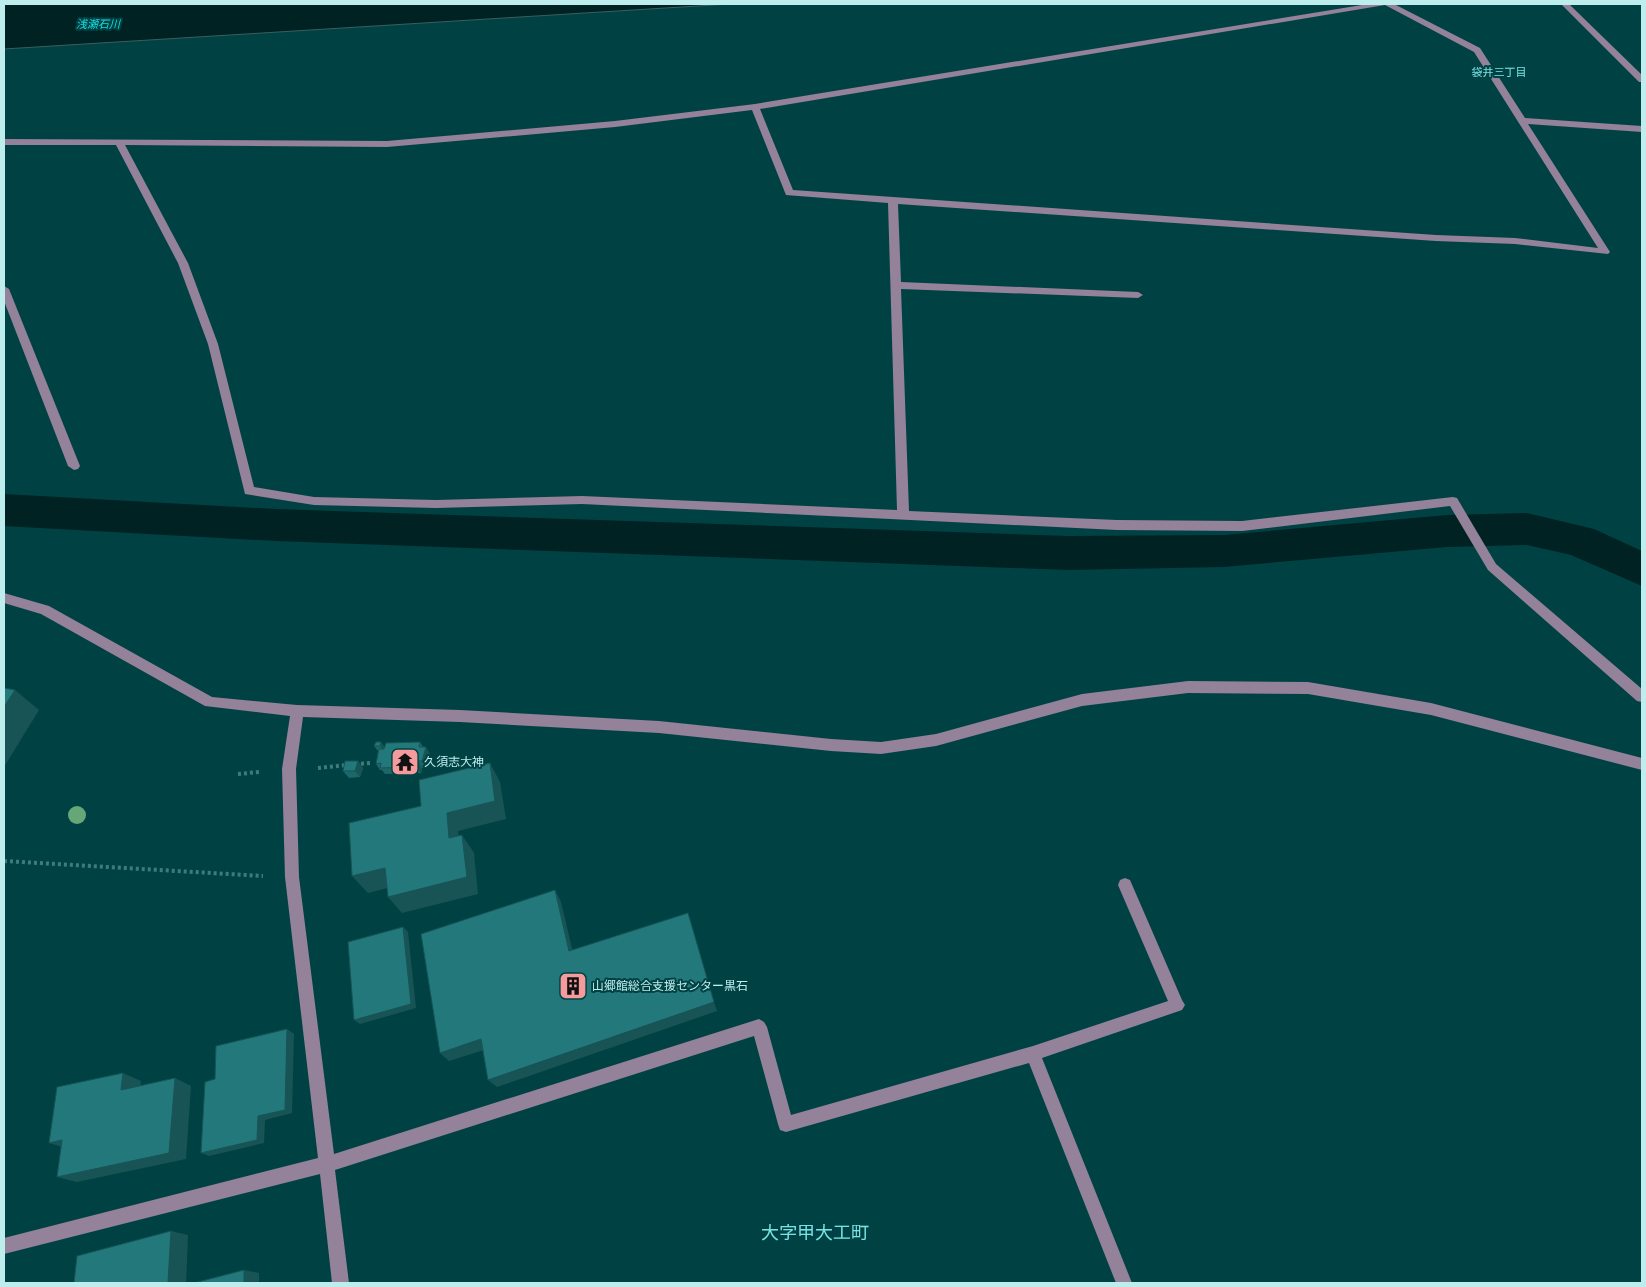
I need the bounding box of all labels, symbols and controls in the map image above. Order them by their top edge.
water label: 浅瀬石川 [76,18,121,31]
district label: 袋井三丁目 [1472,66,1527,79]
temple icon: 久須志大神 [390,747,420,777]
place label: 久須志大神 [424,755,484,769]
building icon: 山郷館総合支援センター黒石 [558,971,588,1001]
place label: 山郷館総合支援センター黒石 [592,979,748,993]
district label: 大字甲大工町 [761,1222,869,1243]

